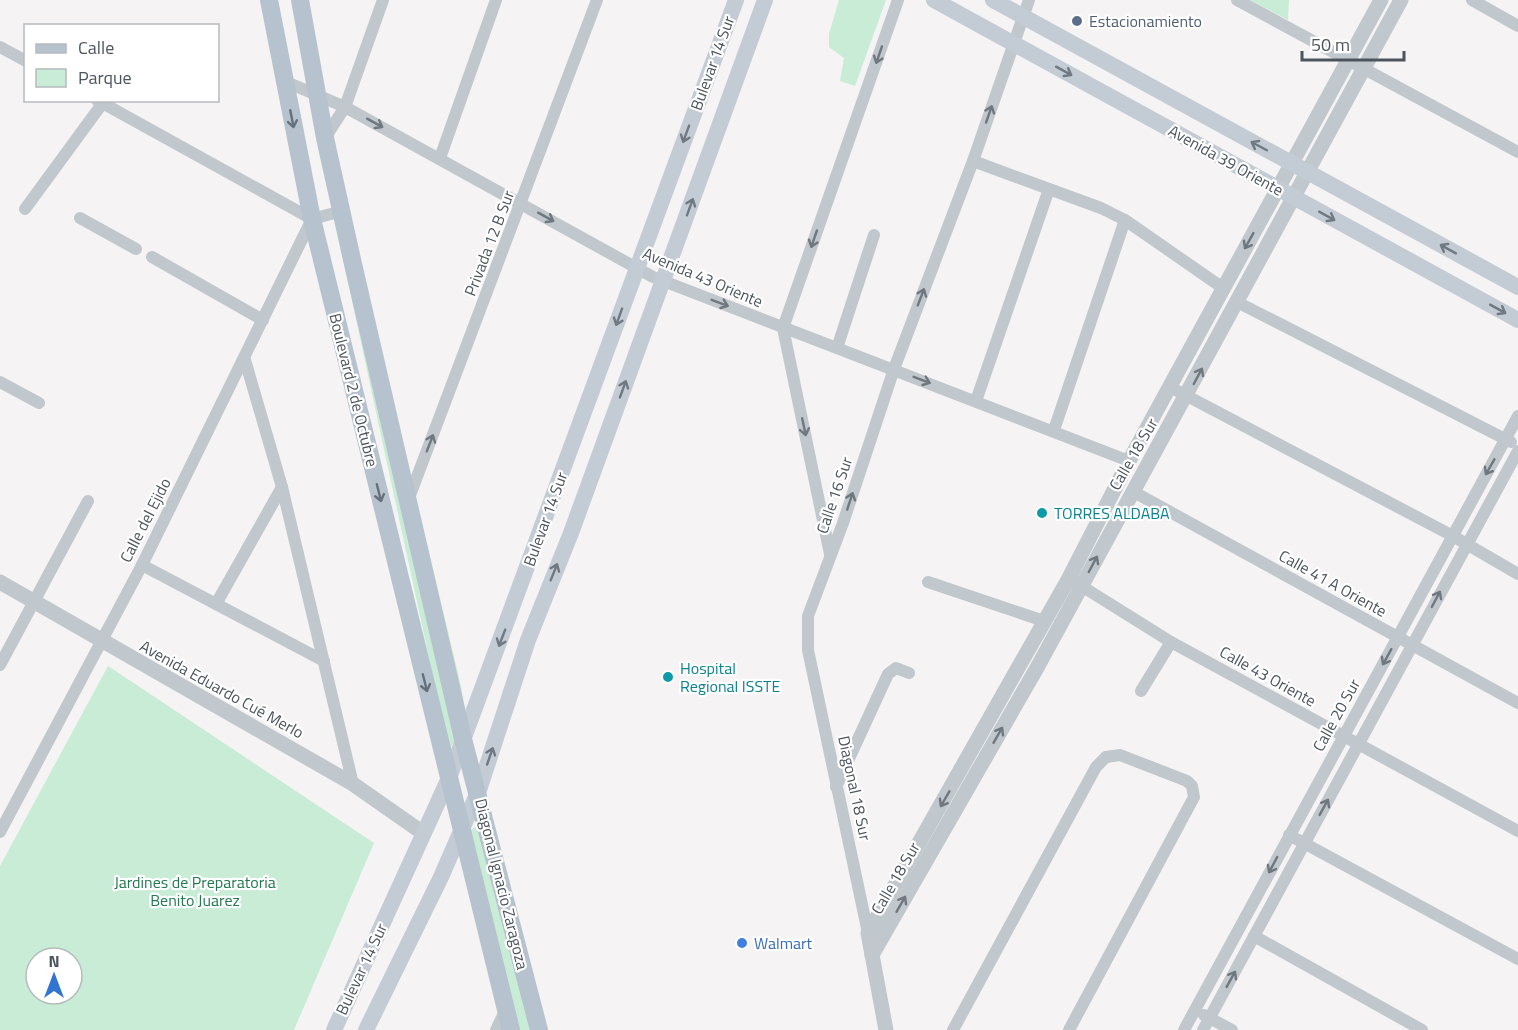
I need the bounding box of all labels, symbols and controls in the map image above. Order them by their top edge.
place label: Estacionamiento [1089,9,1202,33]
street label: Bulevar 14 Sur [684,12,740,114]
marker: Estacionamiento [1070,14,1084,28]
legend [24,24,219,102]
scale bar [1302,24,1404,62]
text: 50 m [1311,31,1350,58]
text: Calle [78,34,114,61]
one-way arrow [872,45,883,64]
text: Parque [78,64,132,91]
one-way arrow [1055,66,1073,77]
one-way arrow [984,105,995,124]
one-way arrow [287,109,298,129]
one-way arrow [366,117,383,129]
street label: Avenida 39 Oriente [1164,118,1288,202]
one-way arrow [680,124,691,142]
one-way arrow [1250,140,1268,151]
street label: Privada 12 B Sur [458,186,520,299]
one-way arrow [686,198,697,216]
one-way arrow [1318,210,1335,222]
one-way arrow [537,211,554,223]
one-way arrow [808,229,819,248]
one-way arrow [1243,231,1254,249]
street label: Avenida 43 Oriente [639,241,767,313]
one-way arrow [1440,243,1457,255]
one-way arrow [917,288,928,306]
one-way arrow [711,299,729,310]
one-way arrow [1489,304,1507,315]
one-way arrow [612,307,623,325]
street label: Boulevard 2 de Octubre [323,311,385,469]
one-way arrow [1193,367,1204,385]
one-way arrow [912,376,931,387]
one-way arrow [618,381,629,399]
street label: Calle 18 Sur [1103,413,1164,495]
one-way arrow [799,416,810,436]
one-way arrow [425,434,436,453]
street label: Calle 16 Sur [810,453,858,537]
one-way arrow [1483,458,1495,475]
street label: Bulevar 14 Sur [517,468,573,570]
street label: Calle del Ejido [113,473,177,567]
one-way arrow [374,483,386,502]
one-way arrow [846,492,857,510]
place label: TORRES ALDABA [1054,501,1170,525]
marker: TORRES ALDABA [1035,506,1049,520]
street label: Calle 41 A Oriente [1275,543,1391,623]
one-way arrow [1087,556,1099,573]
one-way arrow [549,563,560,582]
one-way arrow [1431,590,1442,608]
one-way arrow [495,628,506,647]
street label: Avenida Eduardo Cué Merlo [136,634,308,744]
street label: Calle 43 Oriente [1215,640,1321,712]
one-way arrow [1381,648,1393,665]
place label: Hospital Regional ISSTE [680,656,780,698]
marker: Hospital Regional ISSTE [661,670,675,684]
one-way arrow [420,673,432,692]
street label: Calle 20 Sur [1306,674,1366,756]
one-way arrow [992,727,1004,744]
street label: Diagonal 18 Sur [832,733,878,843]
one-way arrow [485,747,496,766]
one-way arrow [938,790,950,807]
street label: Diagonal Ignacio Zaragoza [469,796,535,972]
one-way arrow [1319,799,1330,817]
street label: Calle 18 Sur [865,837,926,919]
one-way arrow [1267,855,1278,873]
park label: Jardines de Preparatoria Benito Juarez [114,870,276,912]
one-way arrow [895,896,907,913]
street label: Bulevar 14 Sur [329,919,393,1019]
place label: Walmart [754,931,813,955]
marker: Walmart [735,936,749,950]
north arrow [24,946,84,1006]
text: N [48,949,60,973]
one-way arrow [1226,970,1237,988]

